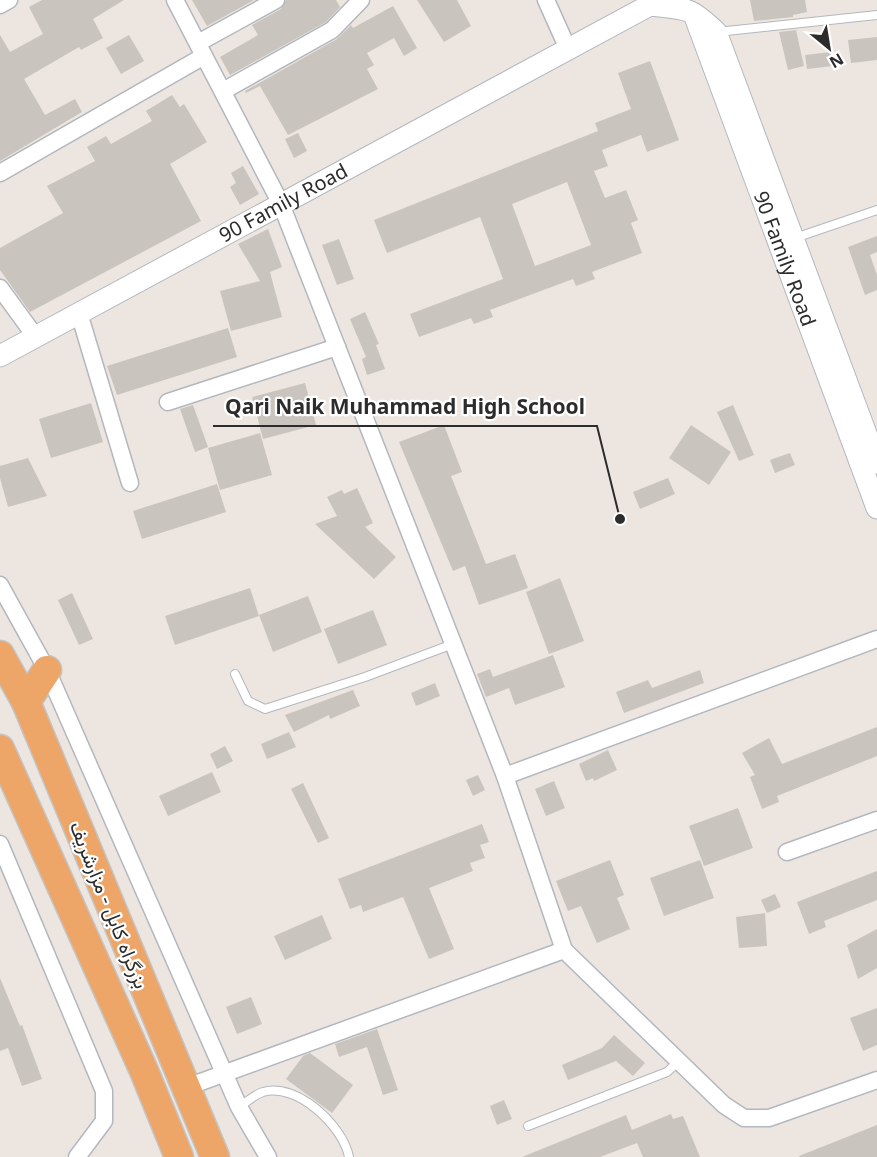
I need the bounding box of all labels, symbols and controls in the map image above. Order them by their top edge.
north arrow [799,18,859,78]
text: N [825,48,848,74]
street label: 90 Family Road [214,157,352,248]
street label: 90 Family Road [748,187,823,330]
callout: Qari Naik Muhammad High School [213,387,597,426]
text: Qari Naik Muhammad High School [225,392,585,420]
street label: بزرگراه کابل - مزارشریف [64,817,155,992]

